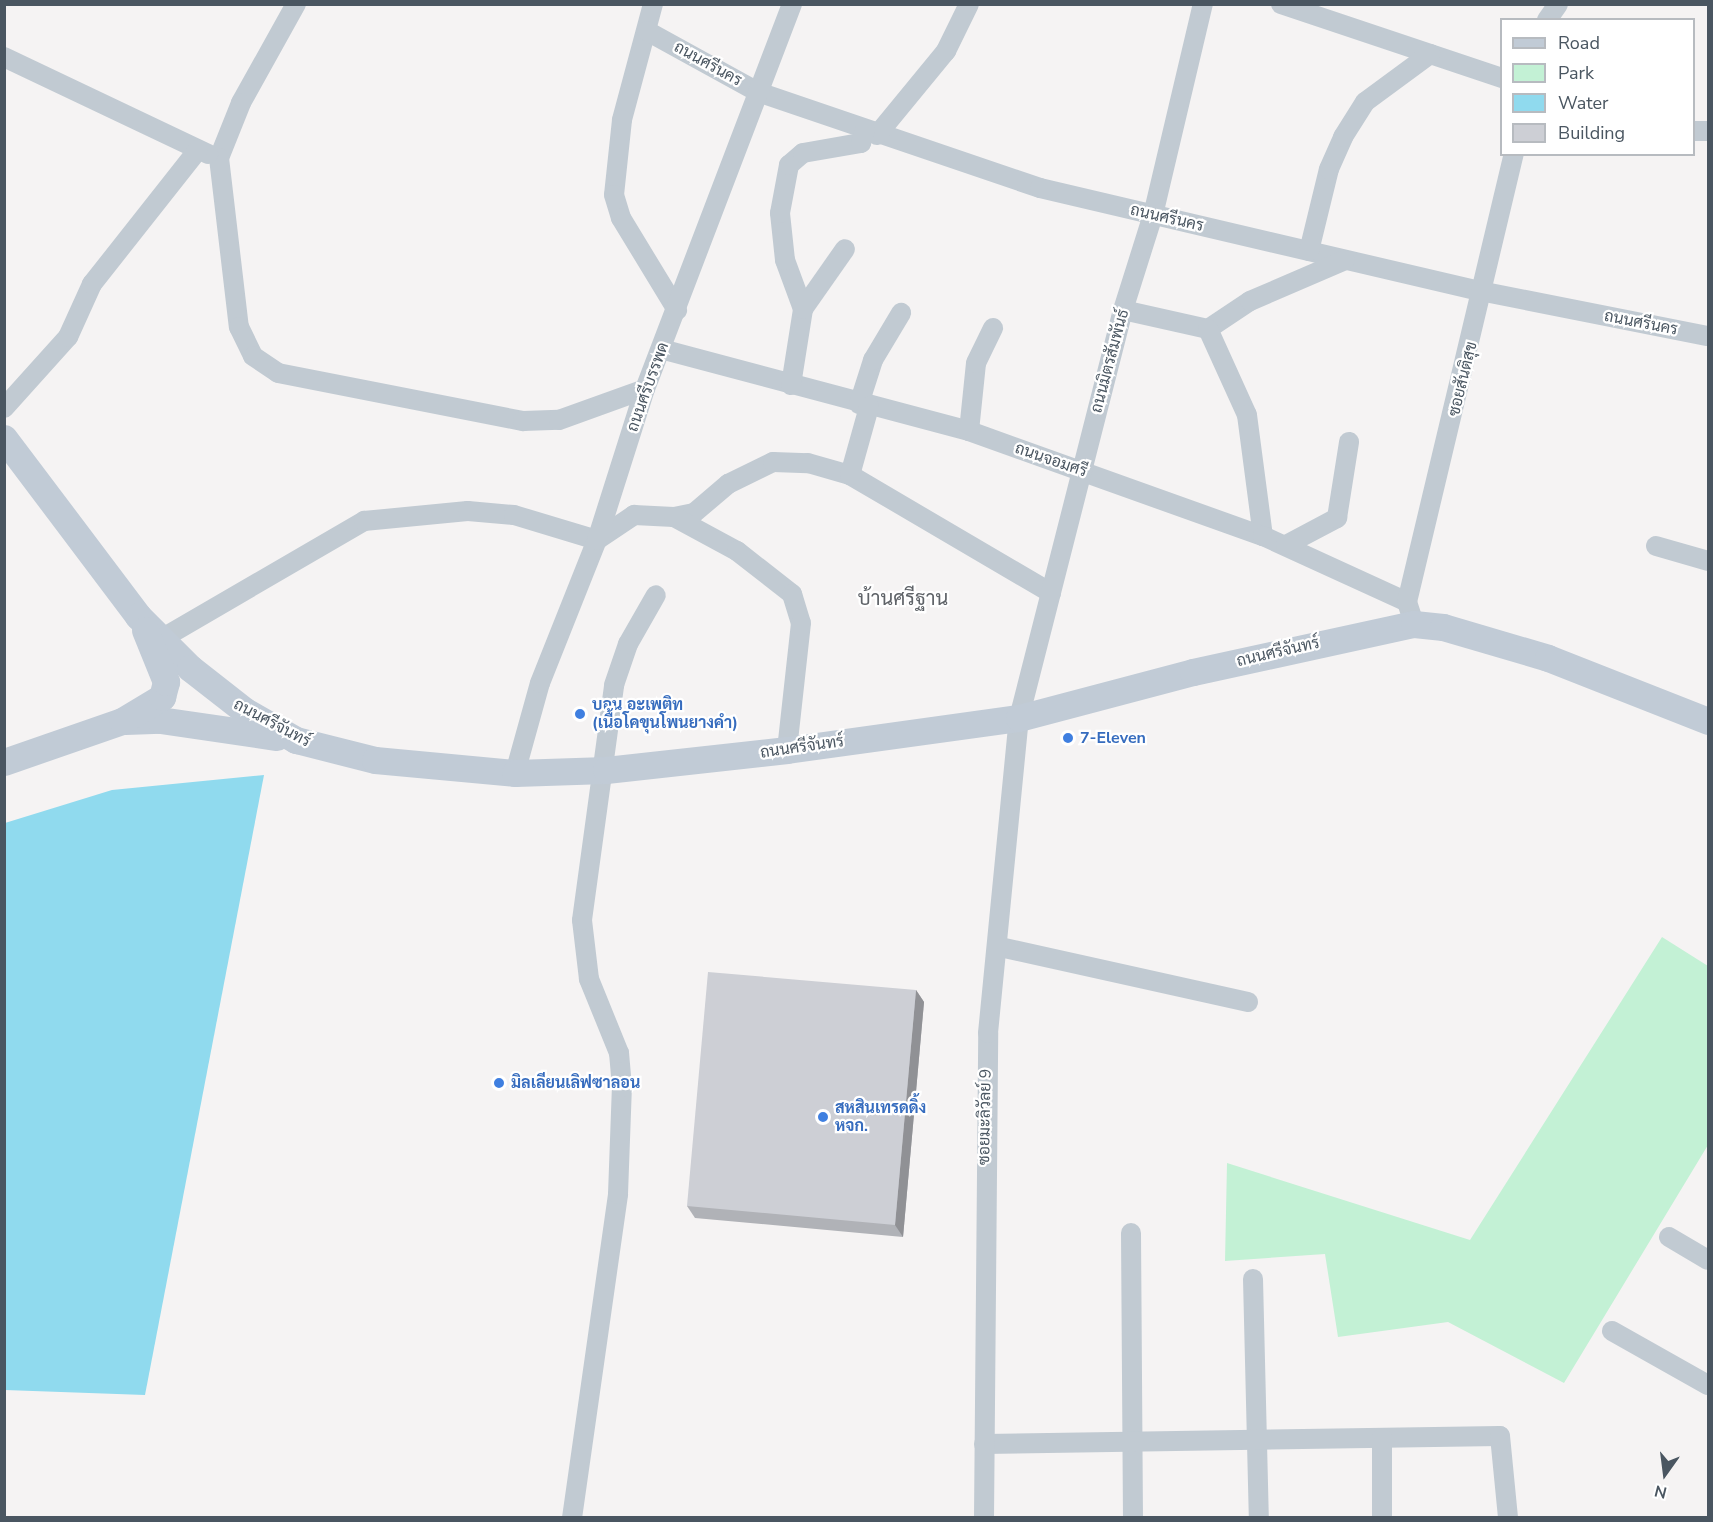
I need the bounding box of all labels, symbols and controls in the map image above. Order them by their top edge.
legend [1500,18,1695,156]
text: Road [1558,31,1600,55]
street label: ถนนศรีนคร [671,38,745,90]
text: Park [1558,61,1594,85]
text: Water [1558,91,1609,115]
text: Building [1558,121,1625,145]
street label: ถนนศรีนคร [1128,200,1206,236]
street label: ถนนศรีนคร [1603,306,1679,340]
street label: ถนนมิตรสัมพันธ์ [1087,307,1133,415]
street label: ถนนศรีบรรพด [623,340,673,434]
street label: ซอยสันติสุข [1444,340,1482,418]
street label: ถนนจอมศรี [1012,439,1090,481]
district label: บ้านศรีฐาน [858,586,948,610]
street label: ถนนศรีจันทร์ [1235,633,1321,671]
street label: ถนนศรีจันทร์ [230,695,314,751]
place label: บอน อะเพติท (เนื้อโคขุนโพนยางคำ) [592,695,738,733]
marker: บอน อะเพติท (เนื้อโคขุนโพนยางคำ) [573,707,587,721]
place label: 7-Eleven [1080,728,1146,748]
marker: 7-Eleven [1061,731,1075,745]
street label: ถนนศรีจันทร์ [759,732,845,762]
street label: ซอยมะลิวัลย์ 9 [975,1069,995,1165]
place label: มิลเลียนเลิฟซาลอน [511,1073,640,1093]
marker: มิลเลียนเลิฟซาลอน [492,1076,506,1090]
place label: สหสินเทรดดิ้ง หจก. [835,1098,926,1136]
marker: สหสินเทรดดิ้ง หจก. [816,1110,830,1124]
north arrow [1635,1444,1695,1504]
text: N [1652,1479,1669,1504]

